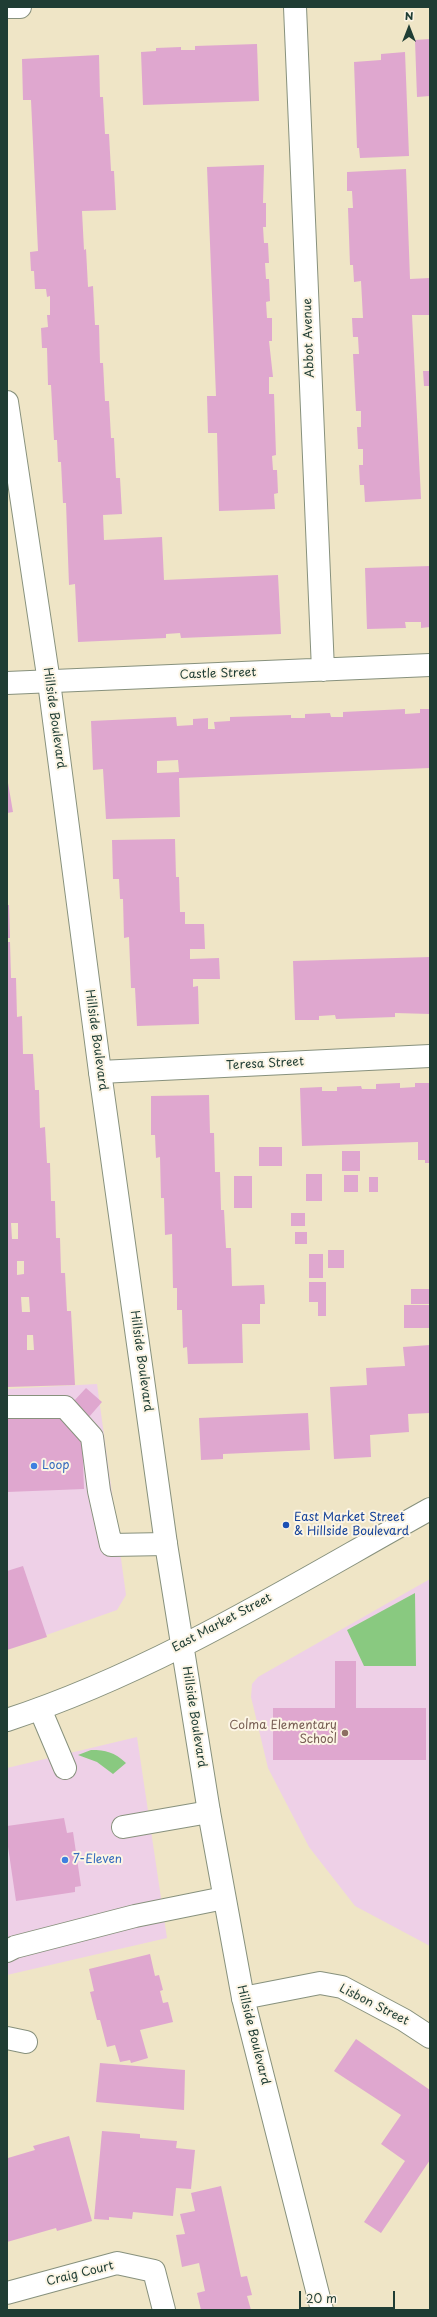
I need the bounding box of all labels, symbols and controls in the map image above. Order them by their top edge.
text: N [405,7,413,24]
north arrow [389,8,429,48]
street label: Abbot Avenue [300,298,318,378]
street label: Castle Street [179,665,257,683]
street label: Hillside Boulevard [40,666,68,770]
street label: Hillside Boulevard [82,988,110,1092]
street label: Teresa Street [226,1055,304,1073]
street label: Hillside Boulevard [127,1309,155,1413]
place label: Loop [42,1459,70,1473]
marker: Loop [29,1461,39,1471]
place label: East Market Street & Hillside Boulevard [294,1511,409,1539]
marker: East Market Street & Hillside Boulevard [281,1520,291,1530]
street label: East Market Street [170,1591,274,1655]
street label: Hillside Boulevard [179,1665,209,1769]
place label: Colma Elementary School [229,1719,337,1747]
marker: Colma Elementary School [340,1728,350,1738]
place label: 7-Eleven [73,1853,122,1867]
marker: 7-Eleven [60,1855,70,1865]
street label: Lisbon Street [337,1981,411,2029]
street label: Hillside Boulevard [234,1984,272,2086]
street label: Craig Court [45,2259,115,2289]
scale bar [301,2283,397,2309]
text: 20 m [306,2289,337,2307]

